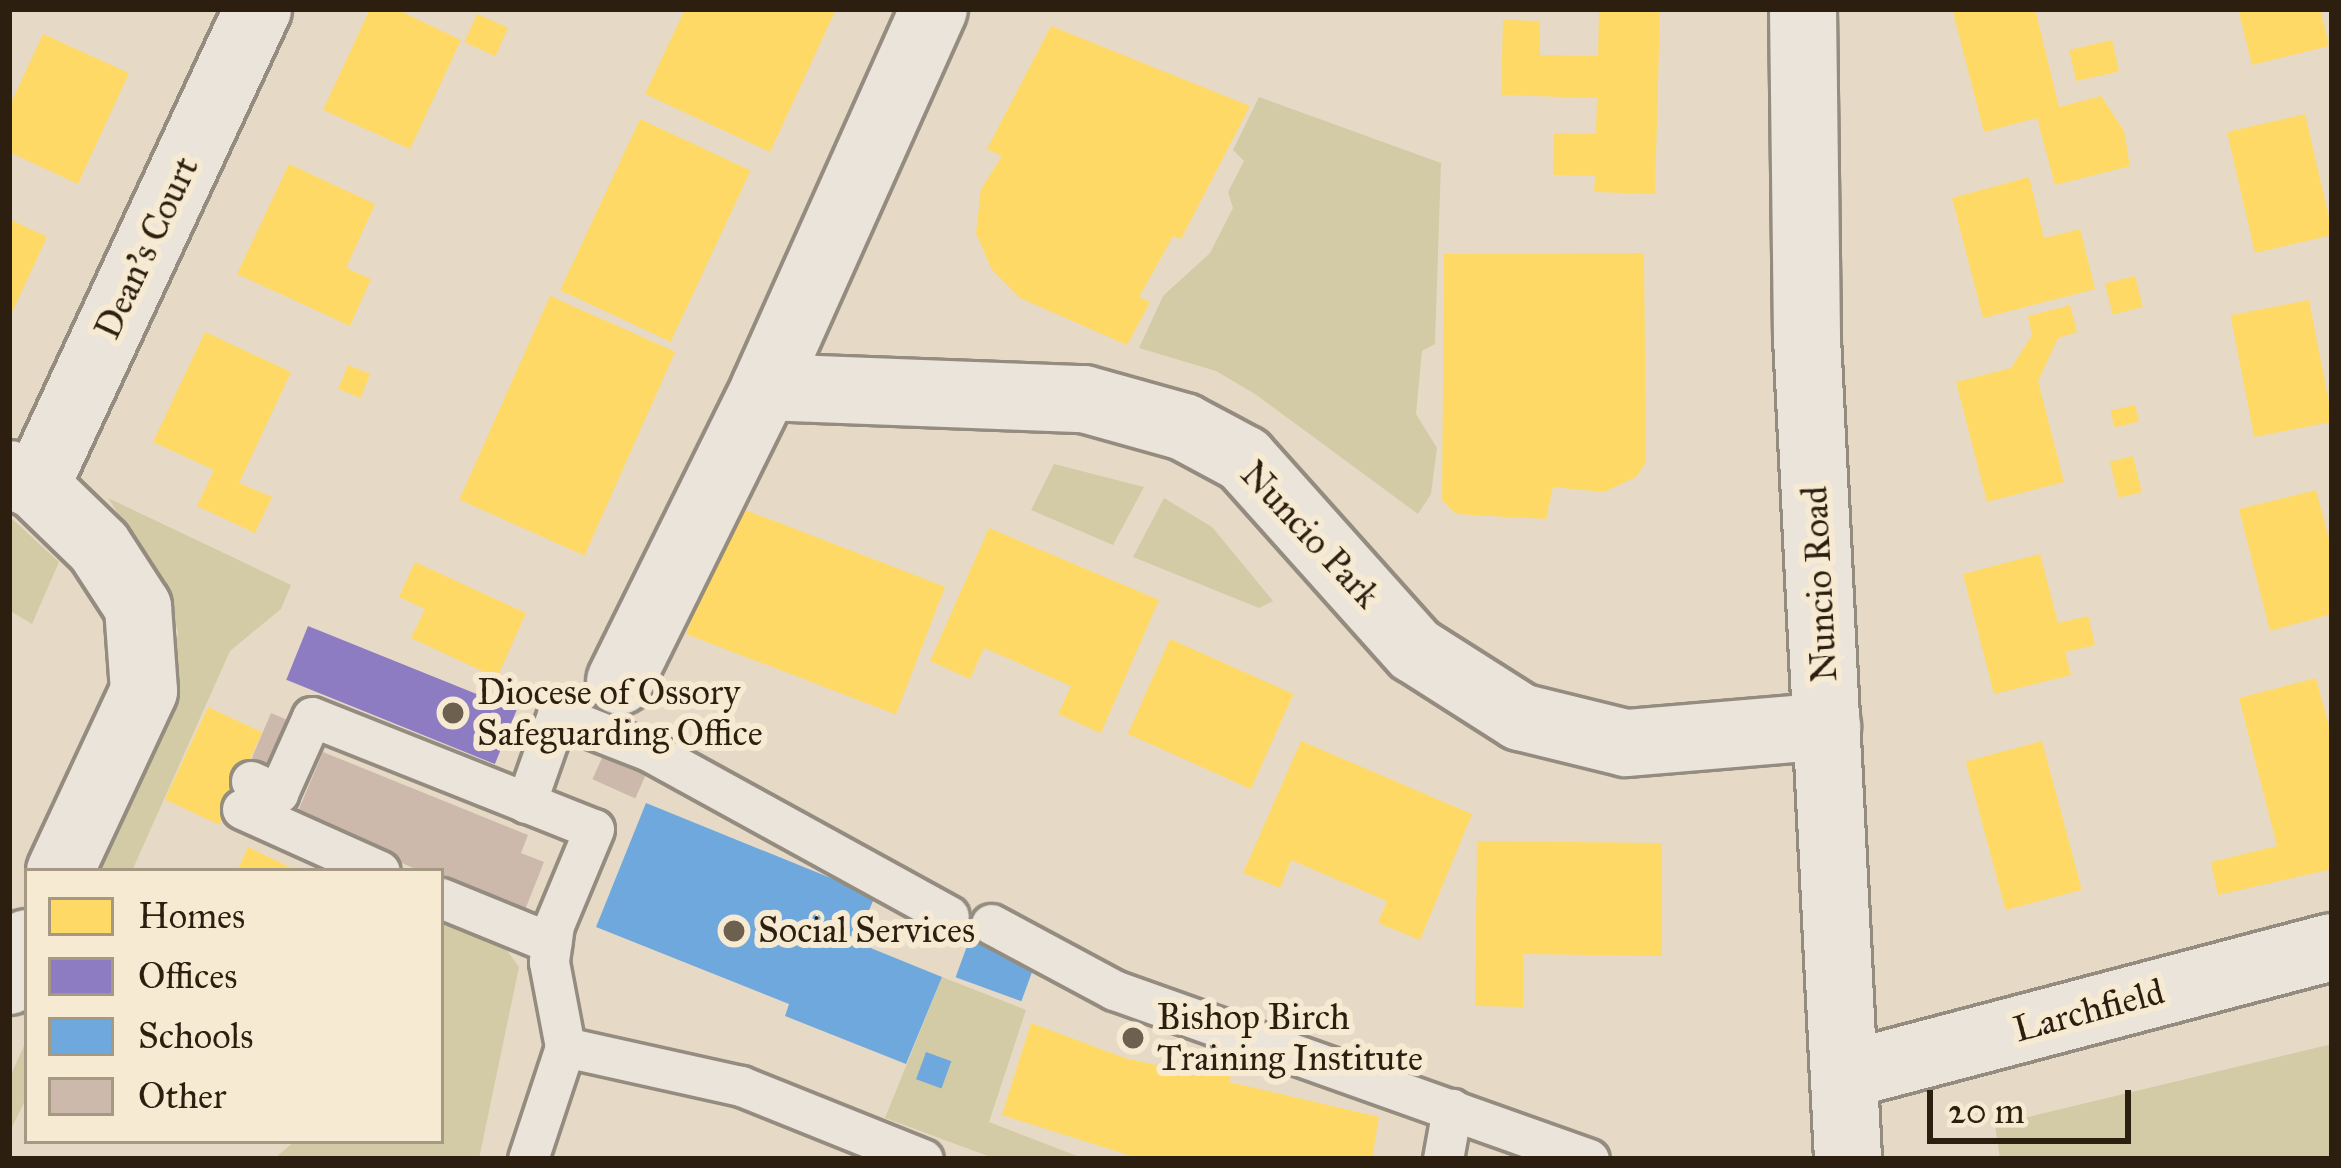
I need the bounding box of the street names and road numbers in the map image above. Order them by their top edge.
street label: Dean's Court [86,150,208,346]
street label: Nuncio Park [1231,453,1389,617]
street label: Nuncio Road [1793,485,1847,683]
street label: Larchfield [2009,970,2169,1052]

